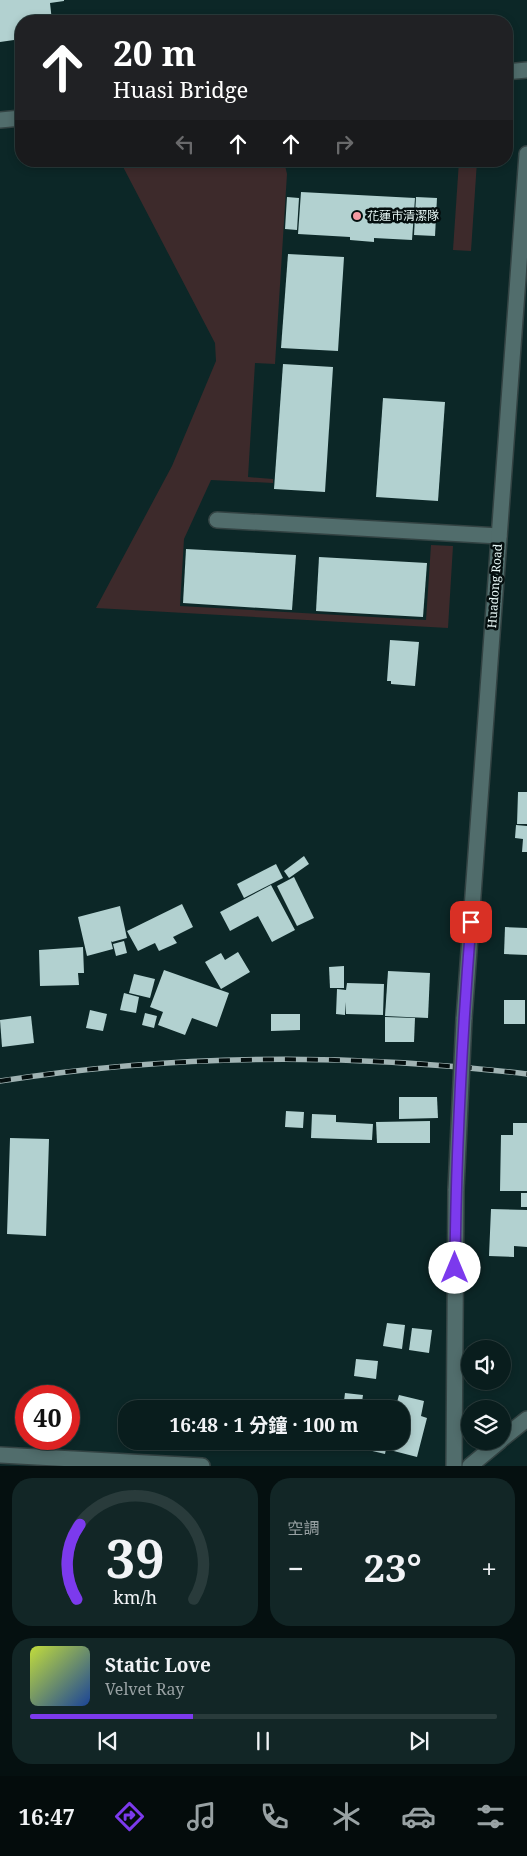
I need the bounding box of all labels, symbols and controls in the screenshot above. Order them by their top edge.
text: 20 m [113,29,196,76]
icon: ahead [30,35,95,100]
text: Huasi Bridge [113,74,248,104]
icon: left [171,130,199,158]
icon: ahead [224,130,252,158]
icon: ahead [277,130,305,158]
icon: right [330,130,358,158]
place label: 花蓮市清潔隊 [367,207,439,224]
marker: 花蓮市清潔隊 [351,210,363,222]
street label: Huadong Road [483,543,506,629]
pin [450,901,492,943]
icon: arrive [457,908,485,936]
position arrow [428,1241,480,1293]
map controls [461,1340,511,1450]
button: sound [461,1340,511,1390]
speed limit sign: 40 [15,1385,80,1450]
button: layers [461,1400,511,1450]
text: 16:48 · 1 分鐘 · 100 m [169,1412,359,1438]
text: 空調 [288,1517,320,1539]
text: 39 [105,1522,164,1593]
text: 23° [363,1541,422,1593]
text: − [288,1549,304,1587]
text: + [481,1549,497,1587]
text: km/h [113,1585,157,1609]
text: Static Love [105,1652,211,1678]
text: Velvet Ray [105,1678,184,1700]
icon: previous [94,1727,122,1755]
icon: pause [249,1727,277,1755]
icon: next [405,1727,433,1755]
icon: directions [112,1799,147,1834]
icon: music [184,1799,219,1834]
icon: phone [257,1799,292,1834]
icon: climate [329,1799,364,1834]
icon: car [401,1799,436,1834]
icon: filters [473,1799,508,1834]
text: 16:47 [19,1801,75,1831]

